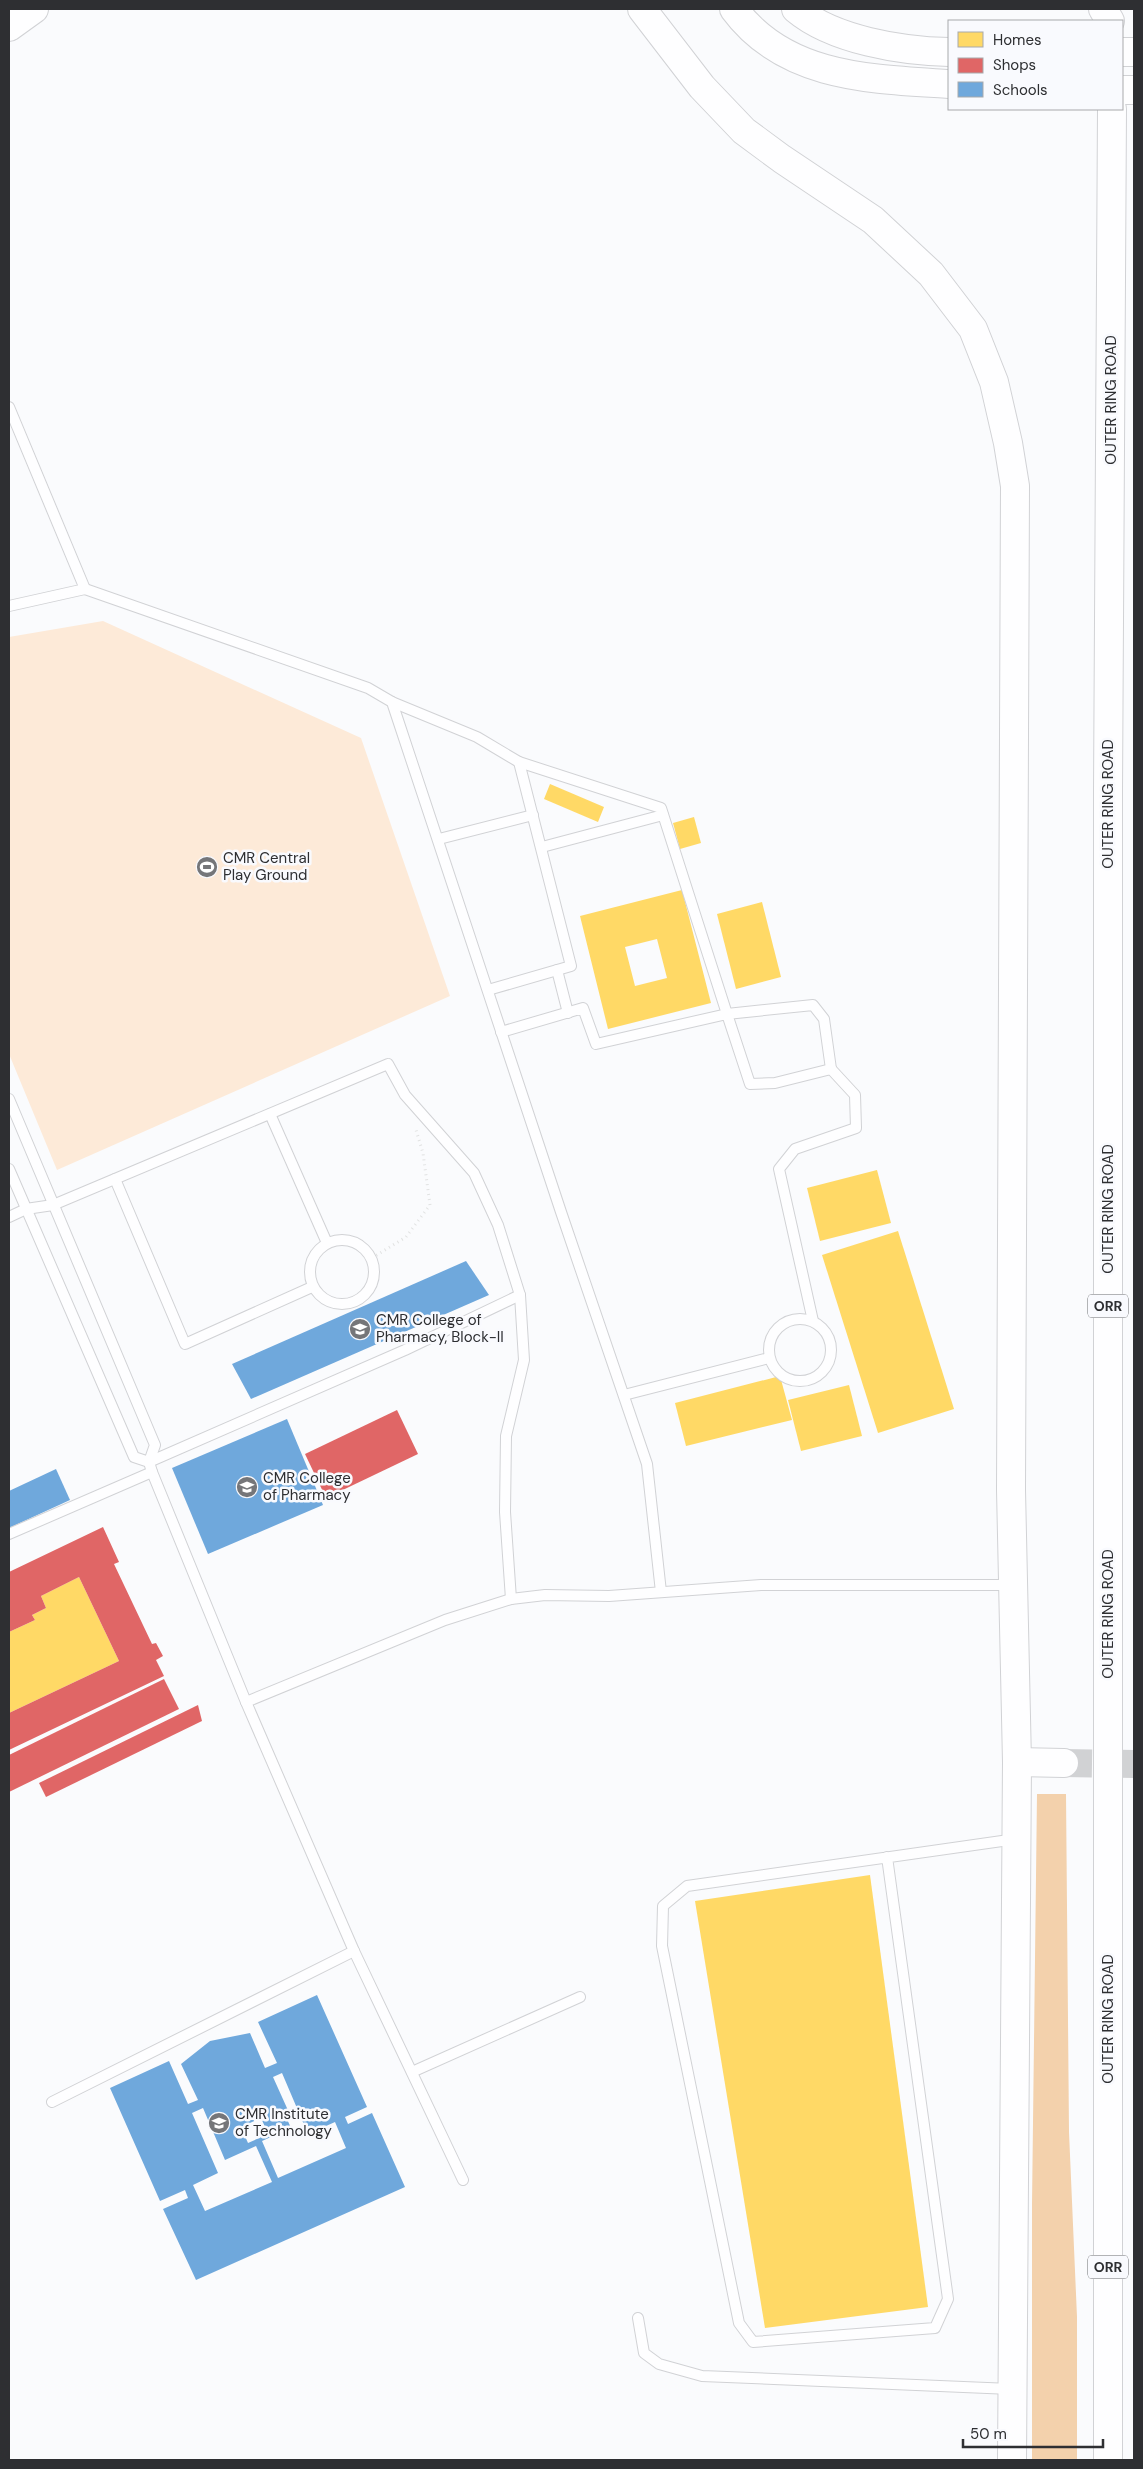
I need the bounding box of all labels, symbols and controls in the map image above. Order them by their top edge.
legend [948,20,1123,110]
text: Homes [993,30,1042,50]
text: Shops [993,55,1036,75]
text: Schools [993,80,1048,100]
street label: OUTER RING ROAD [1101,335,1121,465]
street label: OUTER RING ROAD [1098,739,1118,869]
place label: CMR Central Play Ground [223,848,310,885]
sports icon: CMR Central Play Ground [195,855,219,879]
street label: OUTER RING ROAD [1098,1144,1118,1274]
road number: ORR [1088,1294,1128,1318]
place label: CMR College of Pharmacy, Block-II [376,1310,504,1347]
school or university icon: CMR College of Pharmacy, Block-II [348,1317,372,1341]
place label: CMR College of Pharmacy [263,1468,351,1505]
school or university icon: CMR College of Pharmacy [235,1475,259,1499]
street label: OUTER RING ROAD [1098,1549,1118,1679]
street label: OUTER RING ROAD [1098,1954,1118,2084]
place label: CMR Institute of Technology [235,2104,333,2141]
school or university icon: CMR Institute of Technology [207,2111,231,2135]
road number: ORR [1088,2256,1128,2278]
scale bar [963,2416,1103,2448]
text: 50 m [970,2424,1007,2444]

